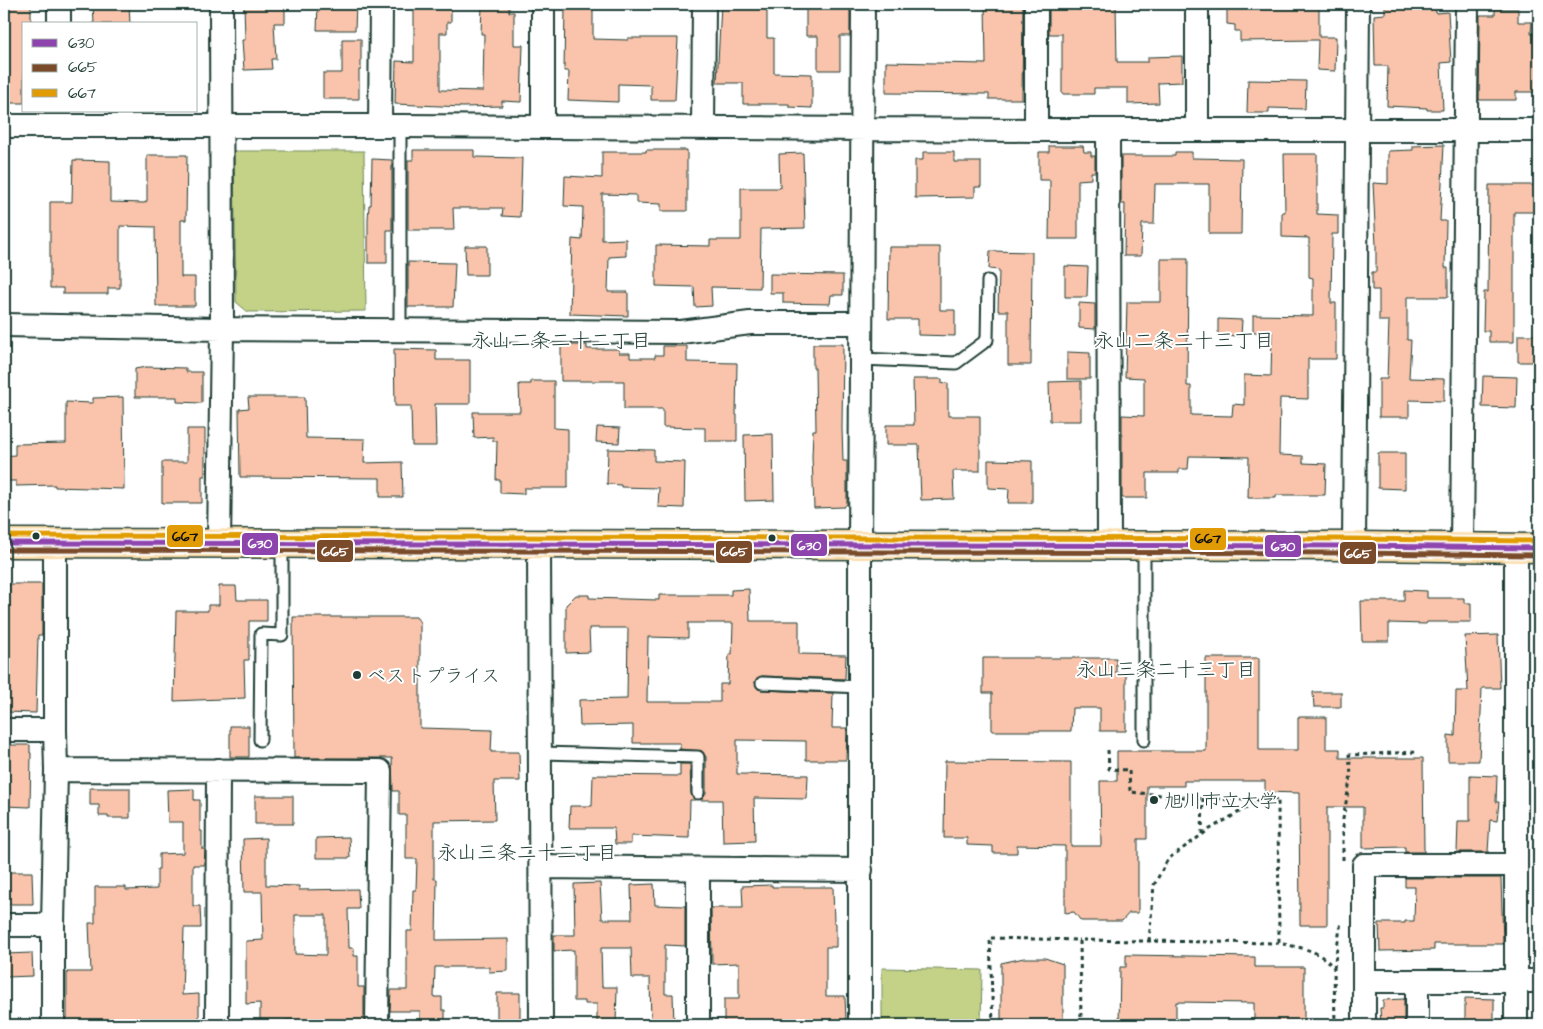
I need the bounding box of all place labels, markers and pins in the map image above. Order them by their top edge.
unlabelled marker [31,531,41,541]
unlabelled marker [767,533,777,543]
place label: ベストプライス [367,663,500,690]
marker: ベストプライス [351,669,363,681]
place label: 旭川市立大学 [1164,788,1278,815]
marker: 旭川市立大学 [1148,794,1160,806]

